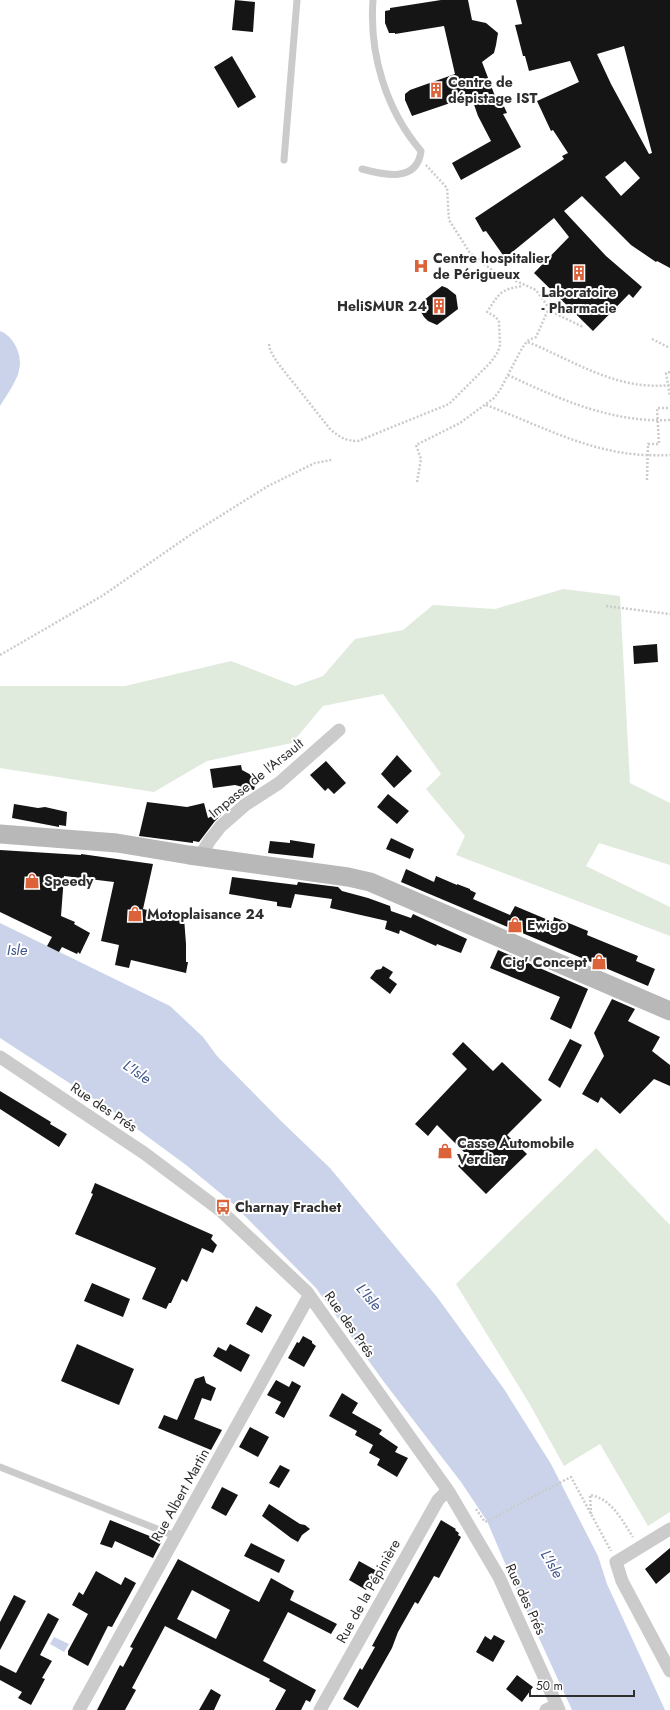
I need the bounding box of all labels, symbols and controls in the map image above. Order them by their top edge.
place label: Centre de dépistage IST [448,72,538,108]
building icon: Centre de dépistage IST [427,81,445,99]
place label: Centre hospitalier de Périgueux [433,248,550,284]
hospital icon: Centre hospitalier de Périgueux [412,257,430,275]
building icon: Laboratoire - Pharmacie [570,264,588,282]
place label: Laboratoire - Pharmacie [541,282,617,318]
place label: HeliSMUR 24 [337,296,427,316]
building icon: HeliSMUR 24 [430,297,448,315]
street label: Impasse de l'Arsault [204,733,308,822]
place label: Speedy [44,871,94,891]
shop icon: Speedy [23,872,41,890]
place label: Motoplaisance 24 [147,904,265,924]
shop icon: Motoplaisance 24 [126,905,144,923]
place label: Ewigo [527,915,567,935]
shop icon: Ewigo [506,916,524,934]
water label: Isle [7,939,28,961]
place label: Cig' Concept [503,952,588,972]
shop icon: Cig' Concept [590,953,608,971]
water label: L'Isle [119,1055,156,1090]
street label: Rue des Prés [67,1077,142,1137]
place label: Casse Automobile Verdier [456,1133,574,1169]
shop icon: Casse Automobile Verdier [436,1142,454,1160]
place label: Charnay Frachet [235,1197,342,1217]
bus stop icon: Charnay Frachet [214,1198,232,1216]
water label: L'Isle [351,1279,387,1316]
street label: Rue des Prés [320,1287,380,1361]
street label: Rue Albert Martin [146,1445,214,1545]
street label: Rue de la Pépinière [331,1535,405,1647]
water label: L'Isle [535,1546,569,1583]
street label: Rue des Prés [501,1560,551,1638]
scale bar [530,1672,634,1698]
text: 50 m [536,1677,563,1695]

